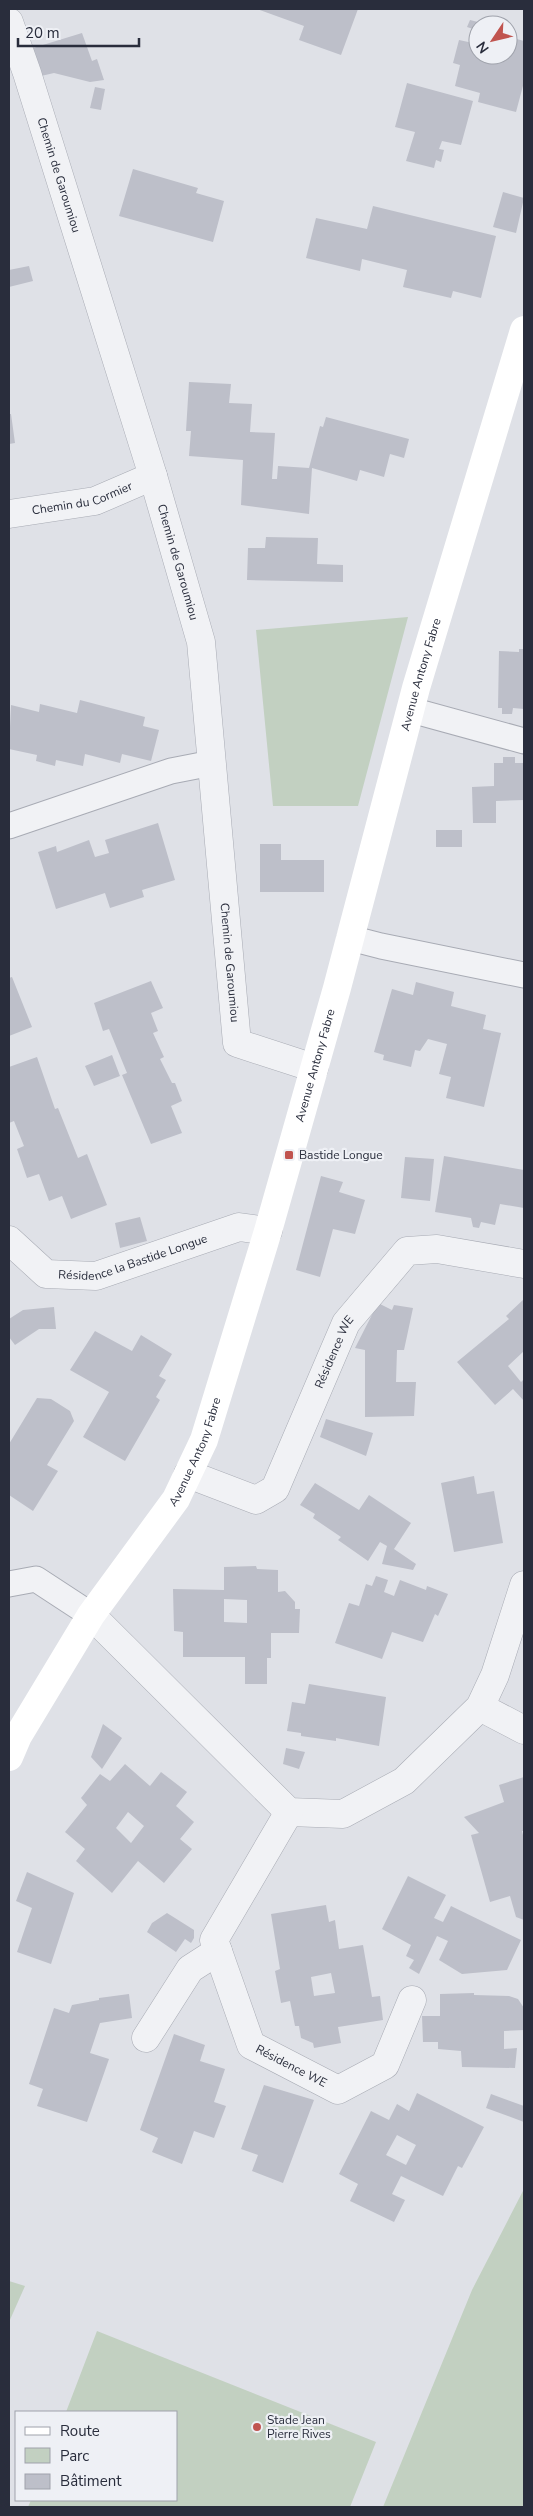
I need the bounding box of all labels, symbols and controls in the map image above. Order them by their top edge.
scale bar [18,15,139,47]
north arrow [468,15,518,65]
text: 20 m [25,23,60,43]
text: N [472,37,494,57]
street label: Chemin de Garoumiou [33,115,84,235]
street label: Chemin du Cormier [31,478,135,518]
street label: Chemin de Garoumiou [154,502,202,622]
street label: Avenue Antony Fabre [397,616,445,733]
street label: Chemin de Garoumiou [216,902,243,1023]
street label: Avenue Antony Fabre [291,1007,339,1124]
place label: Bastide Longue [299,1147,383,1163]
marker: Bastide Longue [283,1149,295,1161]
street label: Résidence la Bastide Longue [58,1230,209,1284]
street label: Résidence WE [311,1312,357,1391]
street label: Avenue Antony Fabre [165,1395,225,1510]
street label: Résidence WE [253,2041,330,2091]
legend [15,2411,178,2501]
place label: Stade Jean Pierre Rives [267,2412,331,2442]
text: Route [60,2421,100,2441]
marker: Stade Jean Pierre Rives [251,2421,263,2433]
text: Parc [60,2446,89,2466]
text: Bâtiment [60,2471,122,2491]

